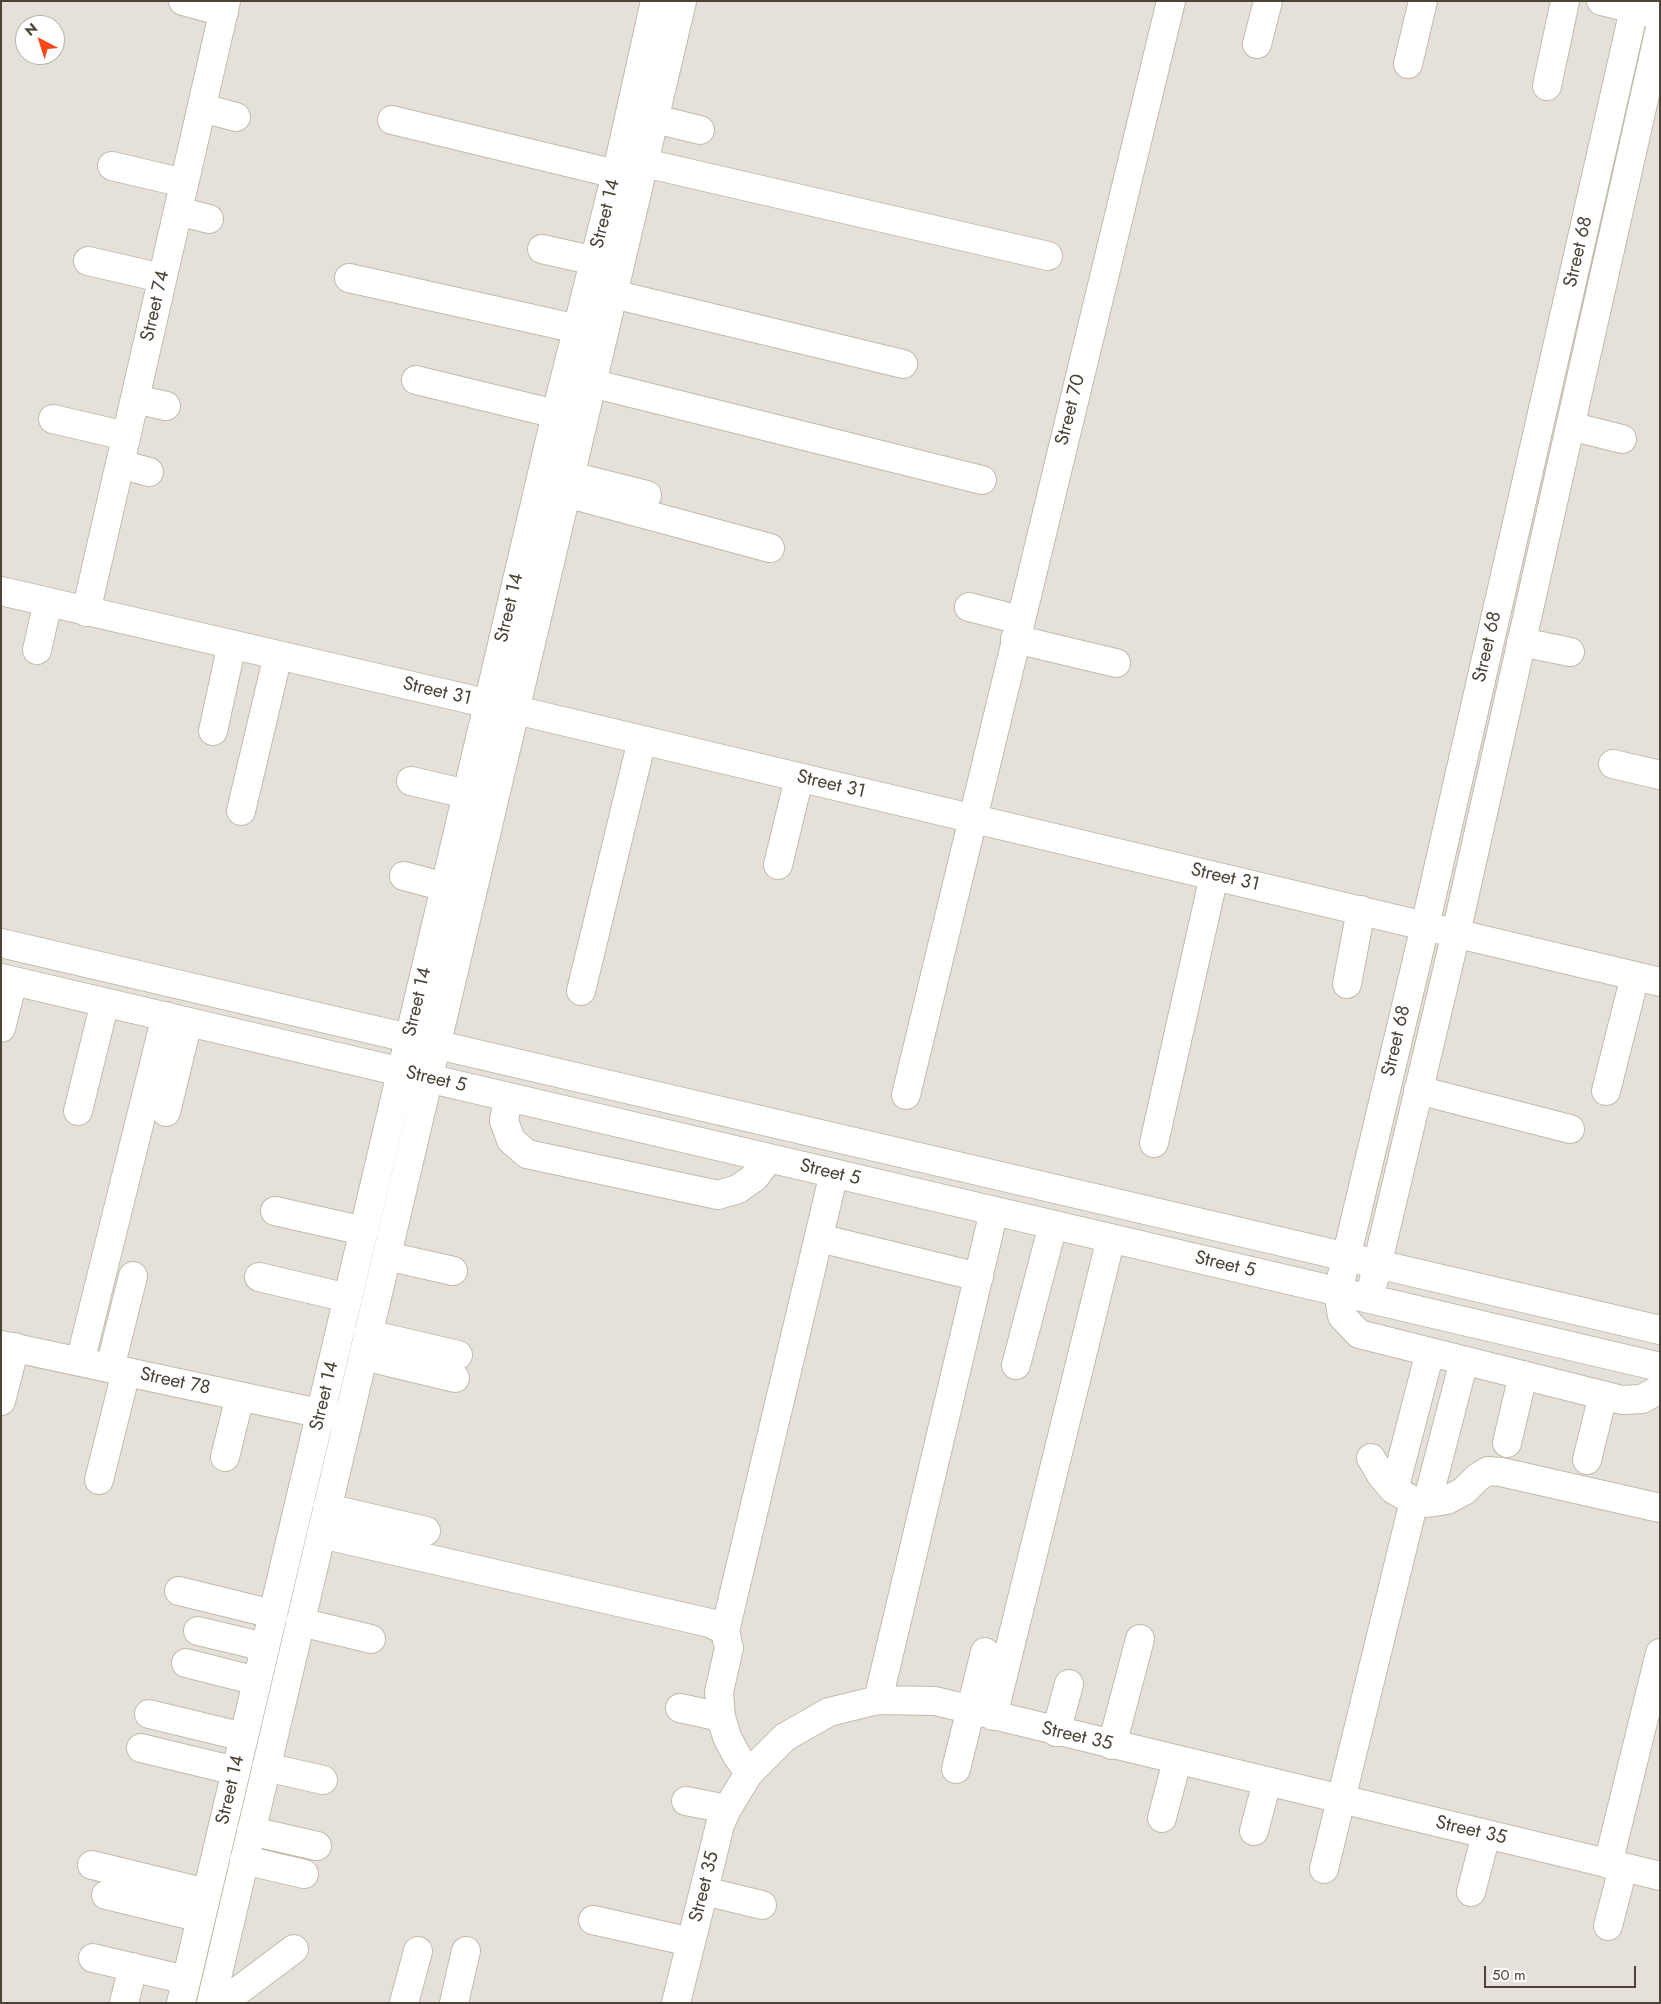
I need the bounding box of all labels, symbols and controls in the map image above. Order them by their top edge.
north arrow [15,15,65,65]
text: N [20,18,42,41]
street label: Street 14 [586,177,626,251]
street label: Street 68 [1560,214,1598,290]
street label: Street 74 [137,268,175,344]
street label: Street 70 [1051,372,1091,448]
street label: Street 14 [491,571,529,645]
street label: Street 68 [1469,609,1507,685]
street label: Street 31 [400,673,474,711]
street label: Street 31 [794,766,868,804]
street label: Street 31 [1188,859,1262,897]
street label: Street 14 [399,965,437,1039]
street label: Street 68 [1378,1003,1416,1079]
street label: Street 5 [403,1062,469,1098]
street label: Street 5 [797,1155,863,1191]
street label: Street 5 [1192,1247,1258,1283]
street label: Street 14 [306,1359,344,1433]
street label: Street 78 [138,1363,212,1401]
street label: Street 35 [1039,1718,1115,1756]
street label: Street 14 [212,1753,250,1827]
street label: Street 35 [1433,1812,1509,1850]
street label: Street 35 [685,1849,725,1925]
scale bar [1486,1956,1638,1988]
text: 50 m [1492,1964,1526,1986]

